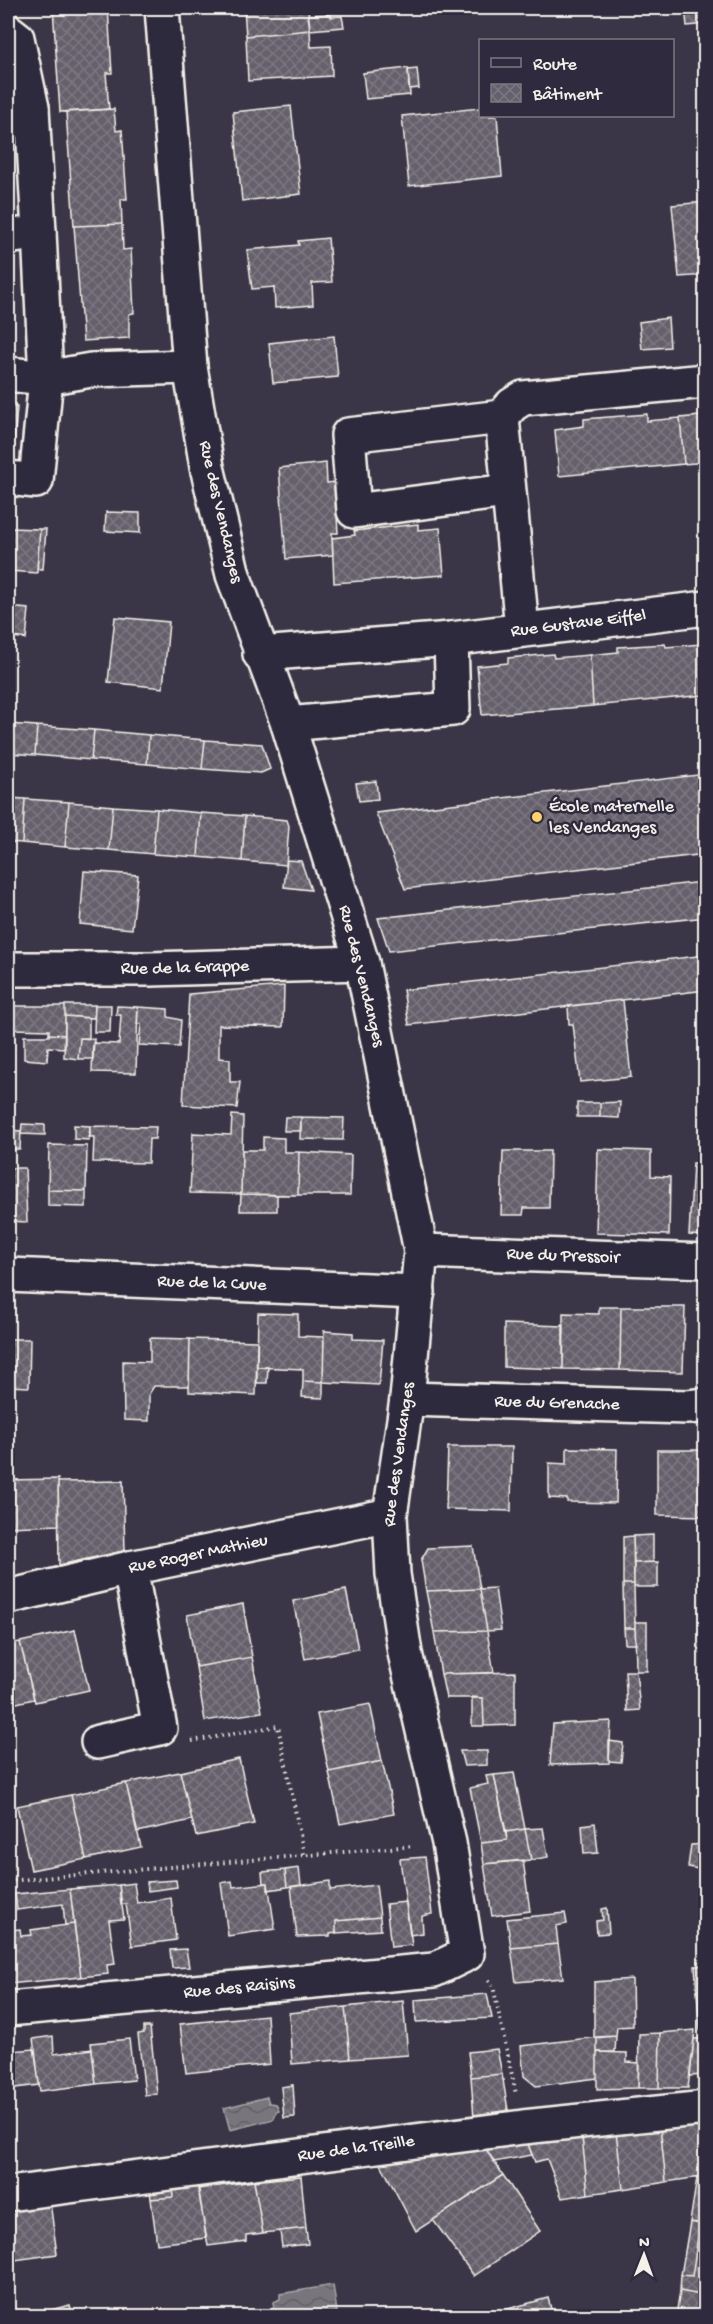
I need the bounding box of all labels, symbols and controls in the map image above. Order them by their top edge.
legend [479,39,674,117]
text: Route [533,55,578,76]
text: Bâtiment [532,85,603,106]
street label: Rue des Vendanges [193,439,247,586]
street label: Rue Gustave Eiffel [510,605,647,642]
place label: École maternelle les Vendanges [549,797,675,839]
marker: École maternelle les Vendanges [530,810,544,824]
street label: Rue des Vendanges [333,903,389,1050]
street label: Rue de la Grappe [121,956,250,980]
street label: Rue du Pressoir [506,1244,621,1269]
street label: Rue de la Cuve [157,1271,268,1296]
street label: Rue des Vendanges [379,1380,419,1527]
street label: Rue du Grenache [494,1391,621,1416]
street label: Rue Roger Mathieu [127,1530,270,1579]
street label: Rue des Raisins [183,1972,297,2003]
street label: Rue de la Treille [296,2131,416,2167]
north arrow [614,2225,674,2285]
text: N [639,2234,650,2253]

